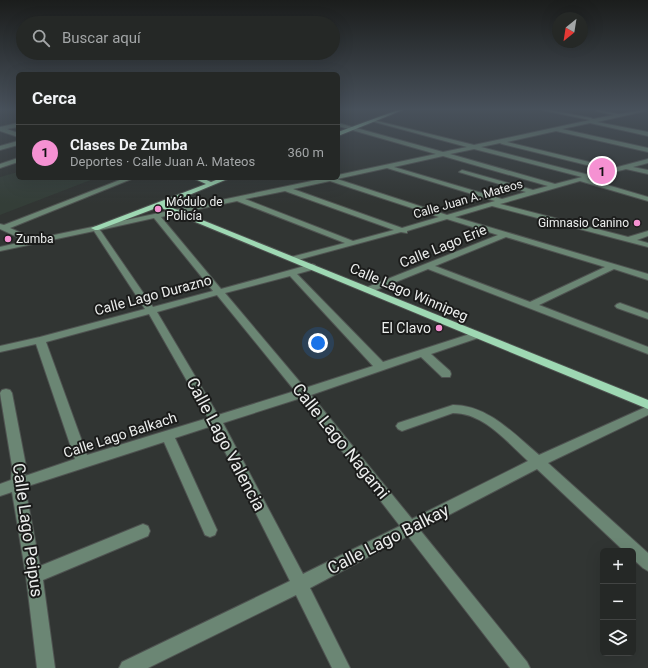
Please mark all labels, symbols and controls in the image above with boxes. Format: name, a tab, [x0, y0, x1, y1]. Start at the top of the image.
north arrow	[552, 12, 588, 48]
search box	[16, 16, 340, 60]
icon: search	[30, 27, 52, 49]
text: Buscar aquí	[62, 29, 141, 47]
text: Cerca	[32, 88, 76, 108]
text: Clases De Zumba	[70, 136, 187, 154]
text: 1	[41, 145, 49, 160]
text: 360 m	[287, 145, 324, 160]
text: Deportes · Calle Juan A. Mateos	[70, 154, 255, 169]
pin: 1	[589, 156, 615, 186]
street label: Calle Juan A. Mateos	[412, 177, 524, 221]
place label: Módulo de Policía	[166, 195, 223, 223]
marker: Módulo de Policía	[153, 204, 163, 214]
place label: Gimnasio Canino	[538, 216, 629, 230]
marker: Gimnasio Canino	[632, 218, 642, 228]
street label: Calle Lago Erie	[397, 221, 489, 271]
place label: Zumba	[16, 232, 53, 246]
marker: Zumba	[3, 234, 13, 244]
street label: Calle Lago Winnipeg	[348, 260, 470, 324]
street label: Calle Lago Durazno	[93, 272, 213, 318]
place label: El Clavo	[381, 320, 431, 336]
marker: El Clavo	[434, 323, 444, 333]
your location	[308, 333, 328, 353]
street label: Calle Lago Valencia	[182, 374, 270, 514]
street label: Calle Lago Nagami	[288, 379, 394, 503]
street label: Calle Lago Balkach	[61, 409, 179, 461]
street label: Calle Lago Peipus	[9, 462, 47, 598]
street label: Calle Lago Balkay	[324, 500, 452, 578]
map controls	[600, 548, 636, 656]
button: +	[600, 548, 636, 584]
button: −	[600, 584, 636, 620]
button: layers	[600, 620, 636, 656]

